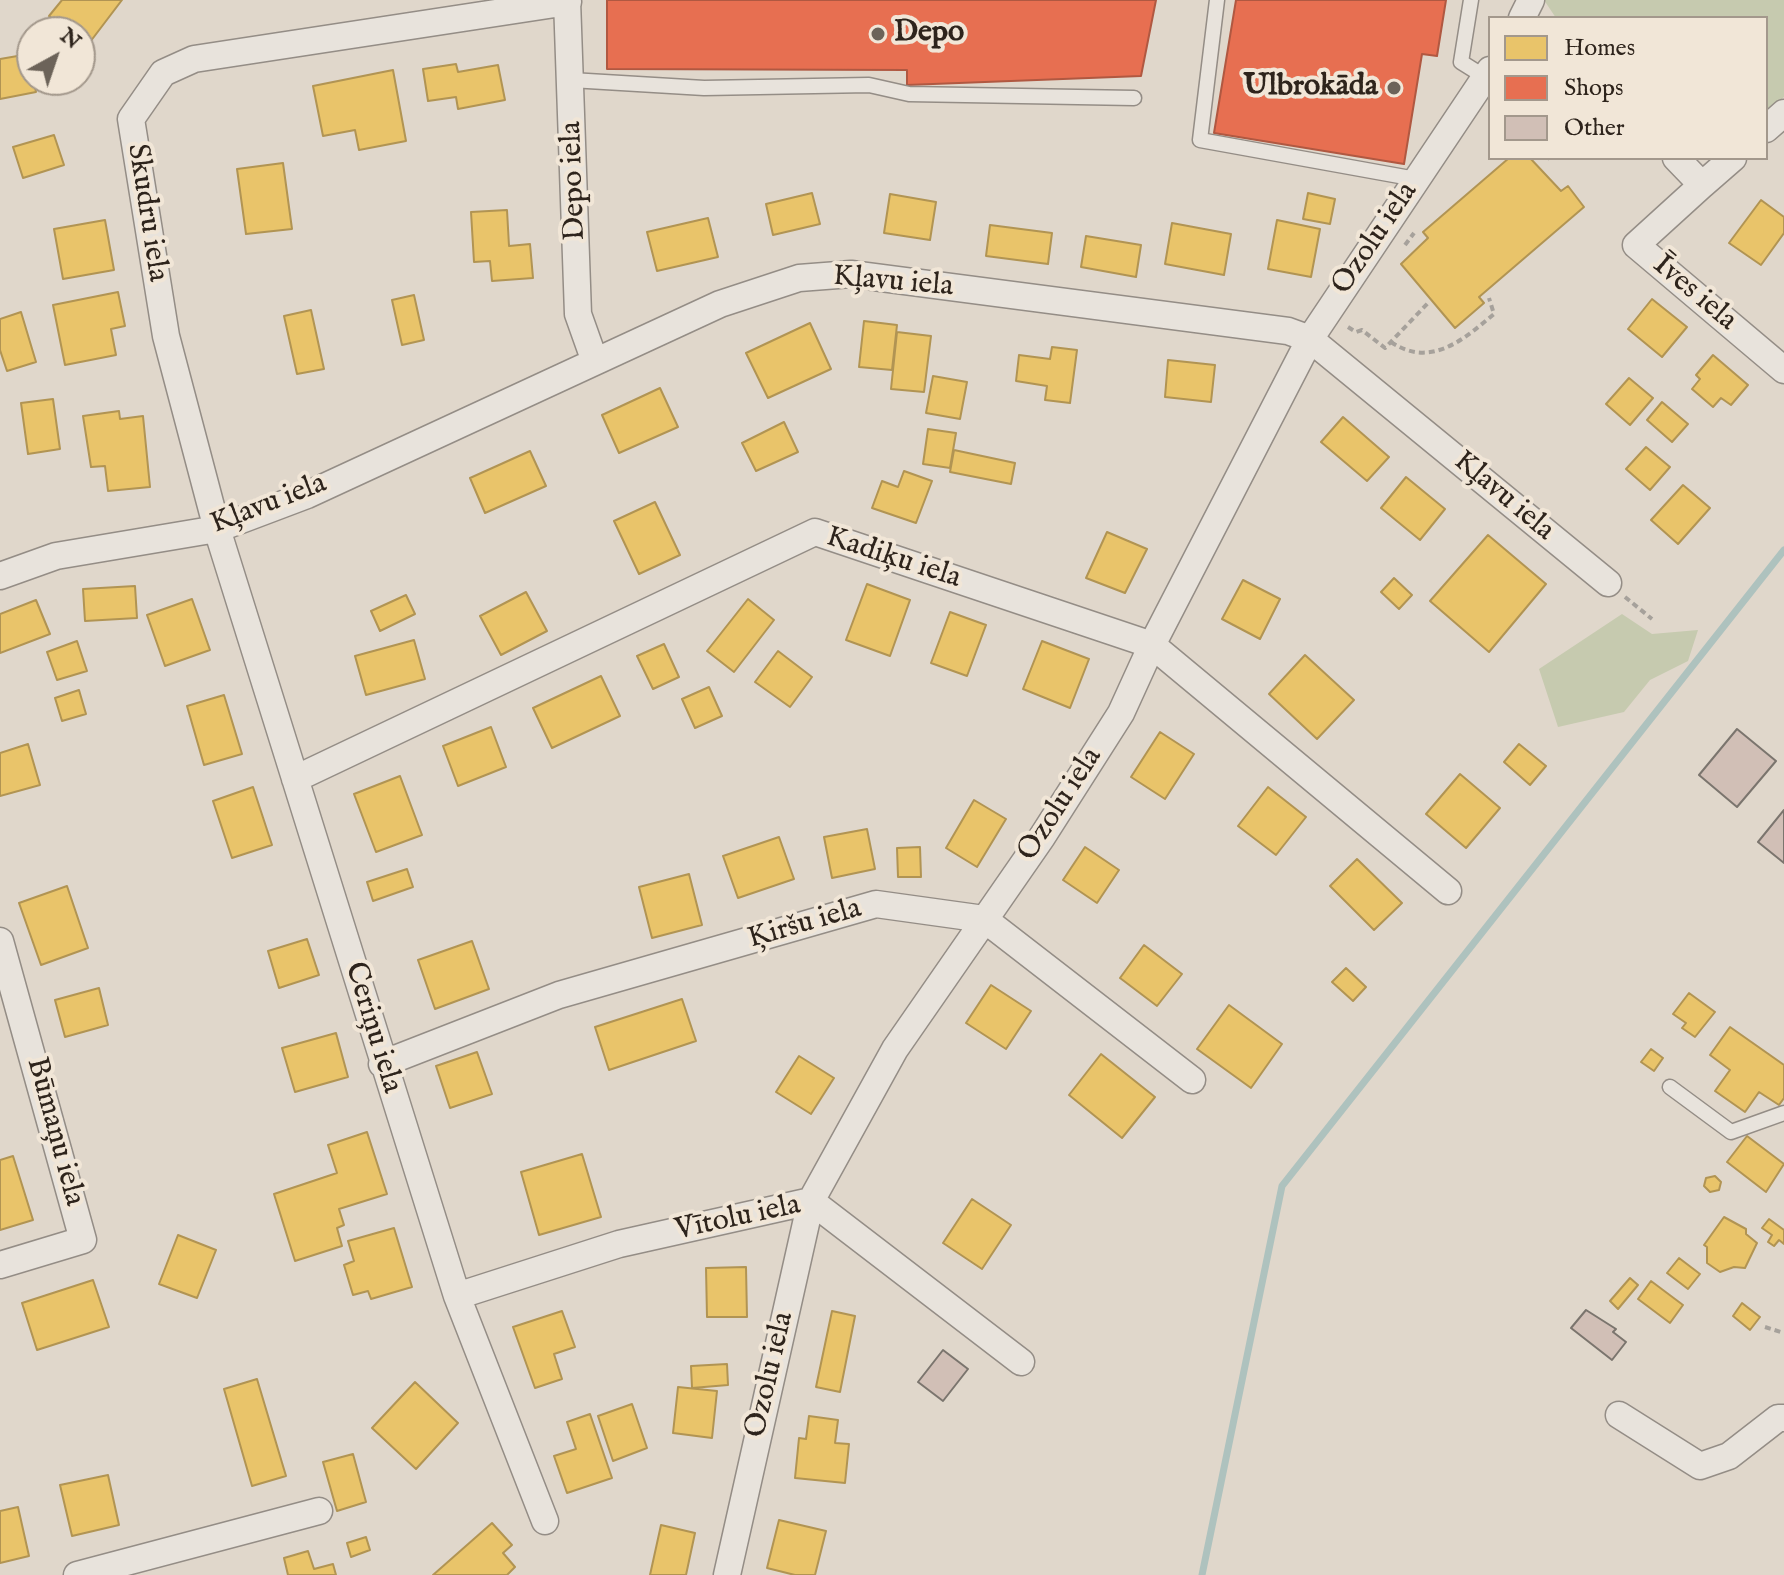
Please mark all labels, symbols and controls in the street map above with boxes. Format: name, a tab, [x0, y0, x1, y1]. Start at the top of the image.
north arrow	[16, 16, 96, 96]
place label: Depo	[894, 16, 964, 52]
legend	[1488, 16, 1768, 160]
text: N	[54, 22, 86, 56]
marker: Depo	[869, 25, 887, 43]
text: Homes	[1564, 33, 1635, 64]
place label: Ulbrokāda	[1243, 70, 1378, 106]
text: Shops	[1564, 73, 1623, 104]
marker: Ulbrokāda	[1385, 79, 1403, 97]
text: Other	[1564, 113, 1625, 144]
street label: Depo iela	[555, 121, 595, 241]
street label: Skudru iela	[117, 142, 175, 284]
street label: Ozolu iela	[1325, 176, 1427, 302]
street label: Īves iela	[1644, 248, 1744, 340]
street label: Kļavu iela	[831, 260, 955, 306]
street label: Kļavu iela	[1445, 444, 1561, 550]
street label: Kļavu iela	[206, 467, 332, 543]
street label: Kadiķu iela	[821, 520, 965, 598]
street label: Ozolu iela	[1011, 742, 1111, 868]
street label: Ķiršu iela	[744, 892, 866, 958]
street label: Ceriņu iela	[335, 958, 409, 1098]
street label: Būmaņu iela	[17, 1054, 91, 1210]
street label: Vītolu iela	[672, 1188, 804, 1250]
street label: Ozolu iela	[739, 1309, 803, 1441]

